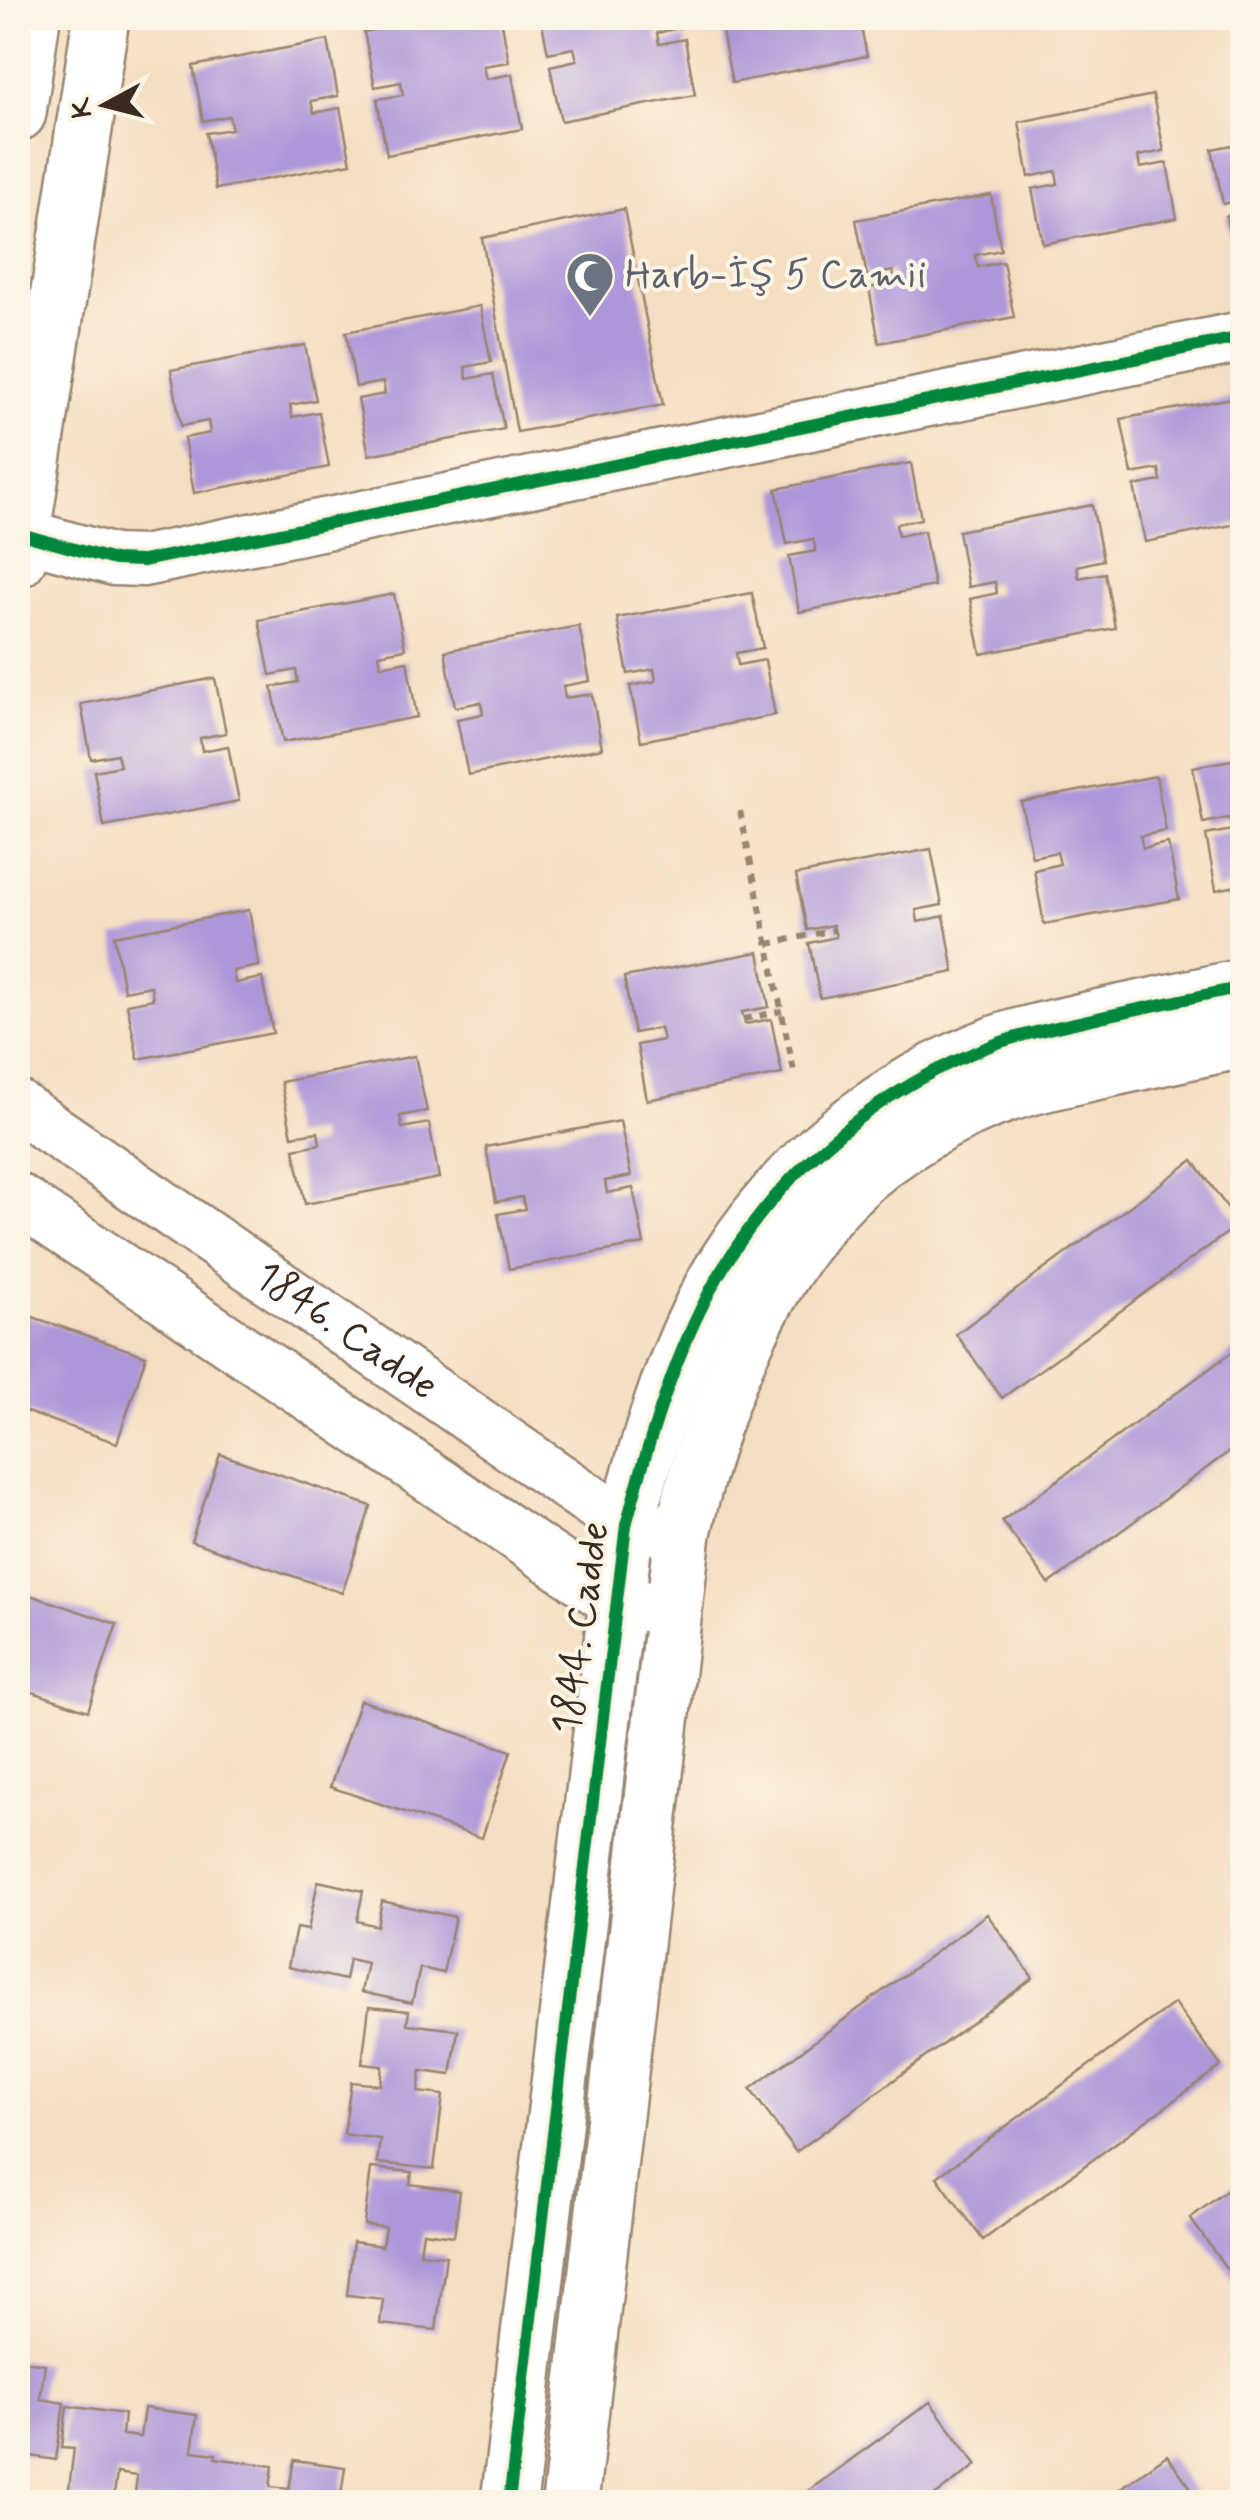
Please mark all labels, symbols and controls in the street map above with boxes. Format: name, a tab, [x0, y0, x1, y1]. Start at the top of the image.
north arrow	[55, 55, 155, 155]
text: K	[63, 95, 102, 120]
mosque icon: Harb-İş 5 Camii	[564, 250, 616, 318]
place label: Harb-İş 5 Camii	[625, 250, 926, 302]
street label: 1846. Cadde	[244, 1251, 447, 1413]
street label: 1844. Cadde	[541, 1519, 623, 1737]

